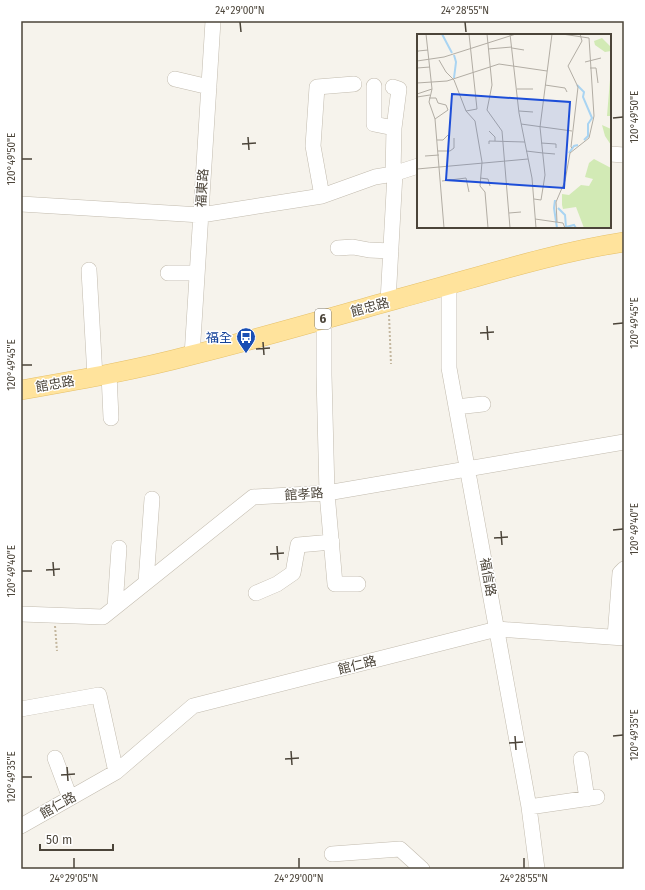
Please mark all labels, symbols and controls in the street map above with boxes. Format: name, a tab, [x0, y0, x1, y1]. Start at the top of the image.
text: 24°29'00"N	[215, 5, 265, 17]
text: 24°28'55"N	[441, 5, 489, 17]
inset map	[417, 34, 611, 228]
text: 120°49'50"E	[629, 91, 641, 143]
text: 120°49'50"E	[6, 133, 18, 185]
street label: 福東路	[193, 168, 211, 208]
street label: 館忠路	[349, 295, 391, 319]
text: 120°49'45"E	[629, 297, 641, 349]
road number: 6	[315, 309, 331, 329]
bus stop icon: 福全	[235, 326, 257, 354]
place label: 福全	[206, 330, 232, 345]
text: 120°49'45"E	[6, 339, 18, 391]
street label: 館忠路	[34, 373, 76, 395]
street label: 館孝路	[284, 485, 324, 503]
text: 120°49'40"E	[629, 503, 641, 555]
text: 120°49'40"E	[6, 545, 18, 597]
street label: 福信路	[477, 556, 499, 598]
street label: 館仁路	[336, 653, 378, 677]
text: 120°49'35"E	[629, 709, 641, 761]
text: 120°49'35"E	[6, 751, 18, 803]
street label: 館仁路	[37, 789, 79, 821]
scale bar	[40, 826, 113, 852]
text: 50 m	[46, 833, 72, 847]
text: 24°29'05"N	[50, 873, 98, 885]
text: 24°29'00"N	[274, 873, 324, 885]
text: 24°28'55"N	[500, 873, 548, 885]

